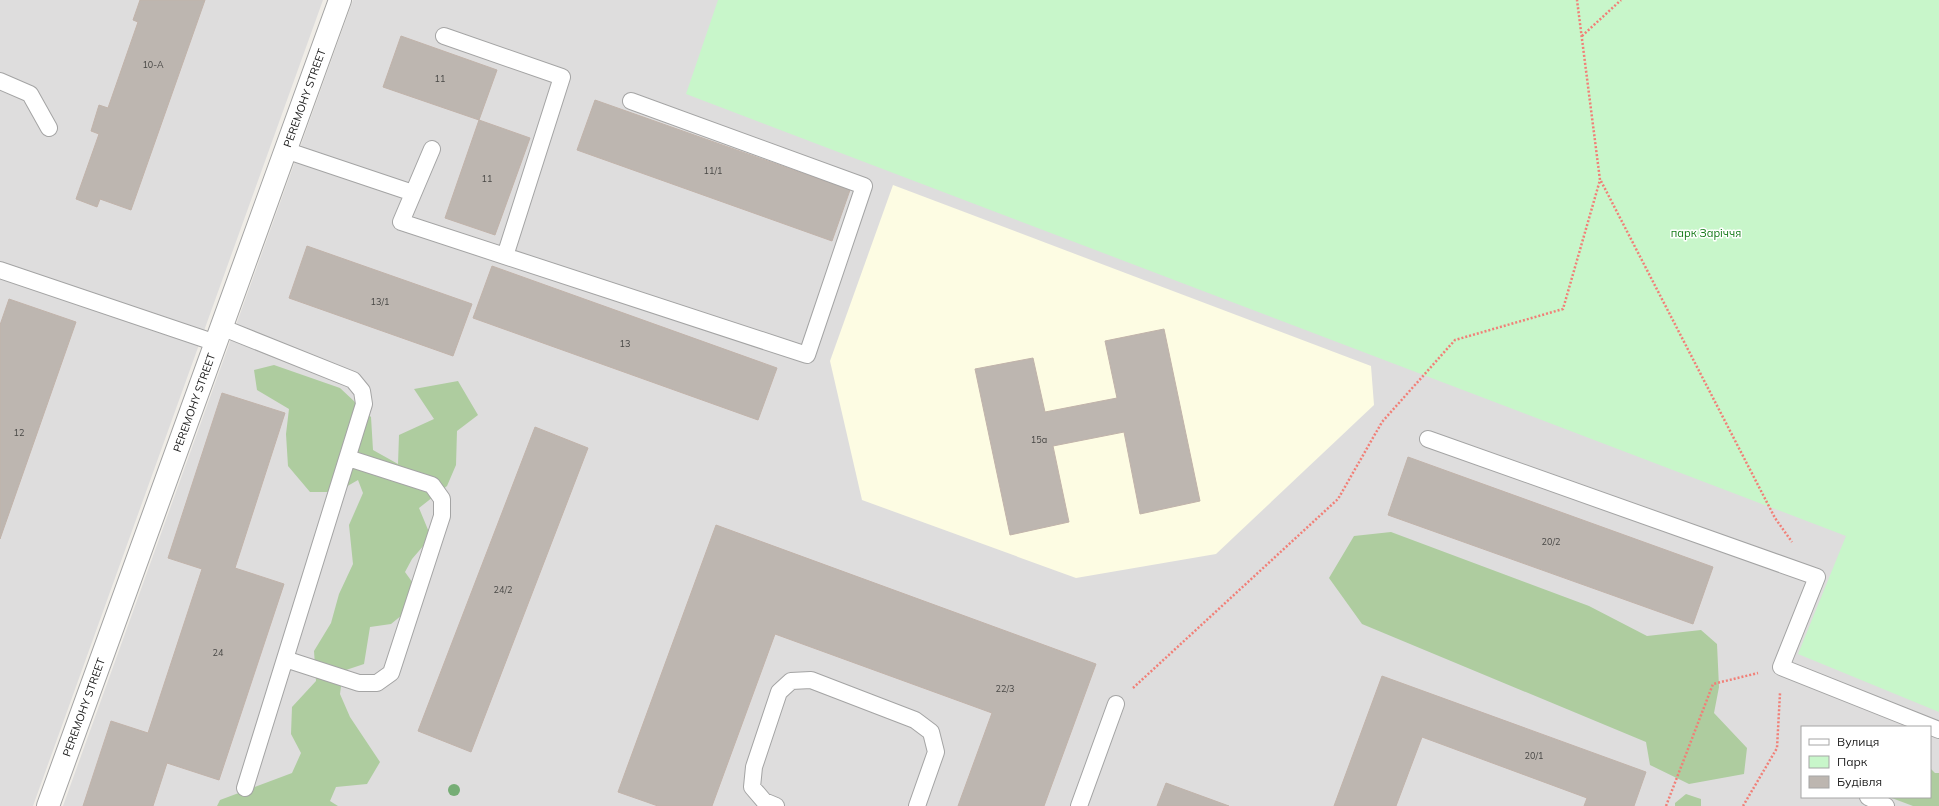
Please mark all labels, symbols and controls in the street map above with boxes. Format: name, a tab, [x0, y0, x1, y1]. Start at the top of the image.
street label: PEREMOHY STREET	[280, 46, 329, 149]
house number: 10-А	[142, 59, 164, 70]
house number: 11	[435, 73, 445, 84]
house number: 11/1	[704, 165, 722, 176]
house number: 11	[482, 173, 492, 184]
park label: парк Заріччя	[1671, 226, 1741, 240]
house number: 13/1	[371, 296, 389, 307]
house number: 13	[620, 338, 630, 349]
street label: PEREMOHY STREET	[170, 351, 219, 454]
house number: 12	[14, 427, 24, 438]
house number: 15а	[1031, 434, 1047, 445]
house number: 20/2	[1542, 536, 1560, 547]
house number: 24/2	[494, 584, 512, 595]
house number: 24	[213, 647, 224, 658]
street label: PEREMOHY STREET	[59, 656, 108, 759]
house number: 22/3	[996, 683, 1014, 694]
legend	[1801, 726, 1931, 798]
text: Вулиця	[1837, 734, 1879, 749]
house number: 20/1	[1525, 750, 1543, 761]
text: Парк	[1837, 754, 1868, 769]
text: Будівля	[1837, 774, 1882, 789]

